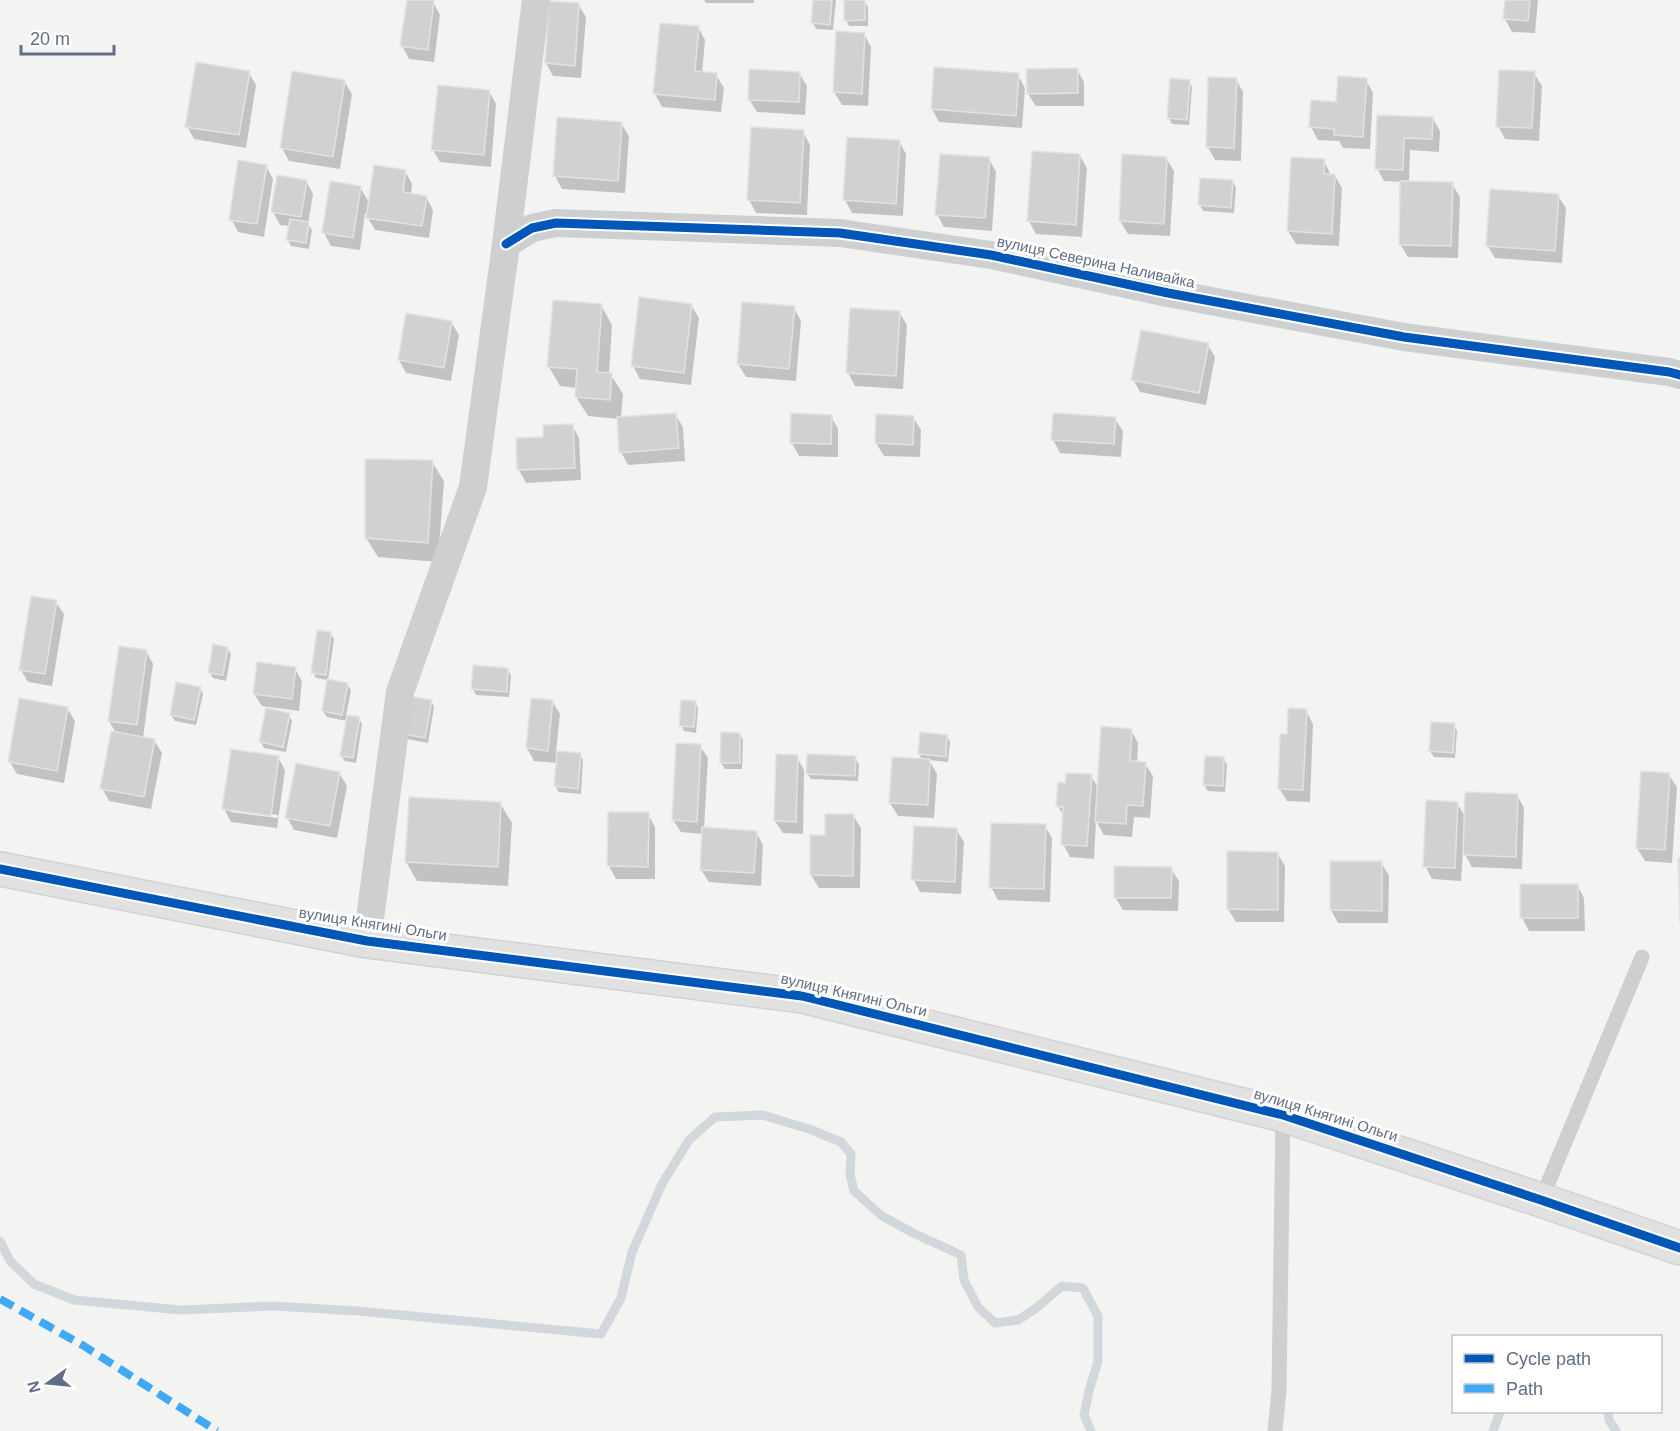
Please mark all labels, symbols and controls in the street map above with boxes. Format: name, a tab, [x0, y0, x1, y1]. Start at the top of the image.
scale bar	[21, 18, 114, 56]
text: 20 m	[30, 29, 70, 49]
street label: вулиця Северина Наливайка	[996, 232, 1197, 291]
street label: вулиця Княгині Ольги	[298, 903, 448, 944]
street label: вулиця Княгині Ольги	[779, 969, 929, 1020]
street label: вулиця Княгині Ольги	[1252, 1085, 1400, 1145]
legend	[1452, 1335, 1662, 1413]
text: Cycle path	[1506, 1349, 1591, 1369]
north arrow	[18, 1353, 78, 1413]
text: N	[24, 1379, 44, 1395]
text: Path	[1506, 1379, 1543, 1399]

